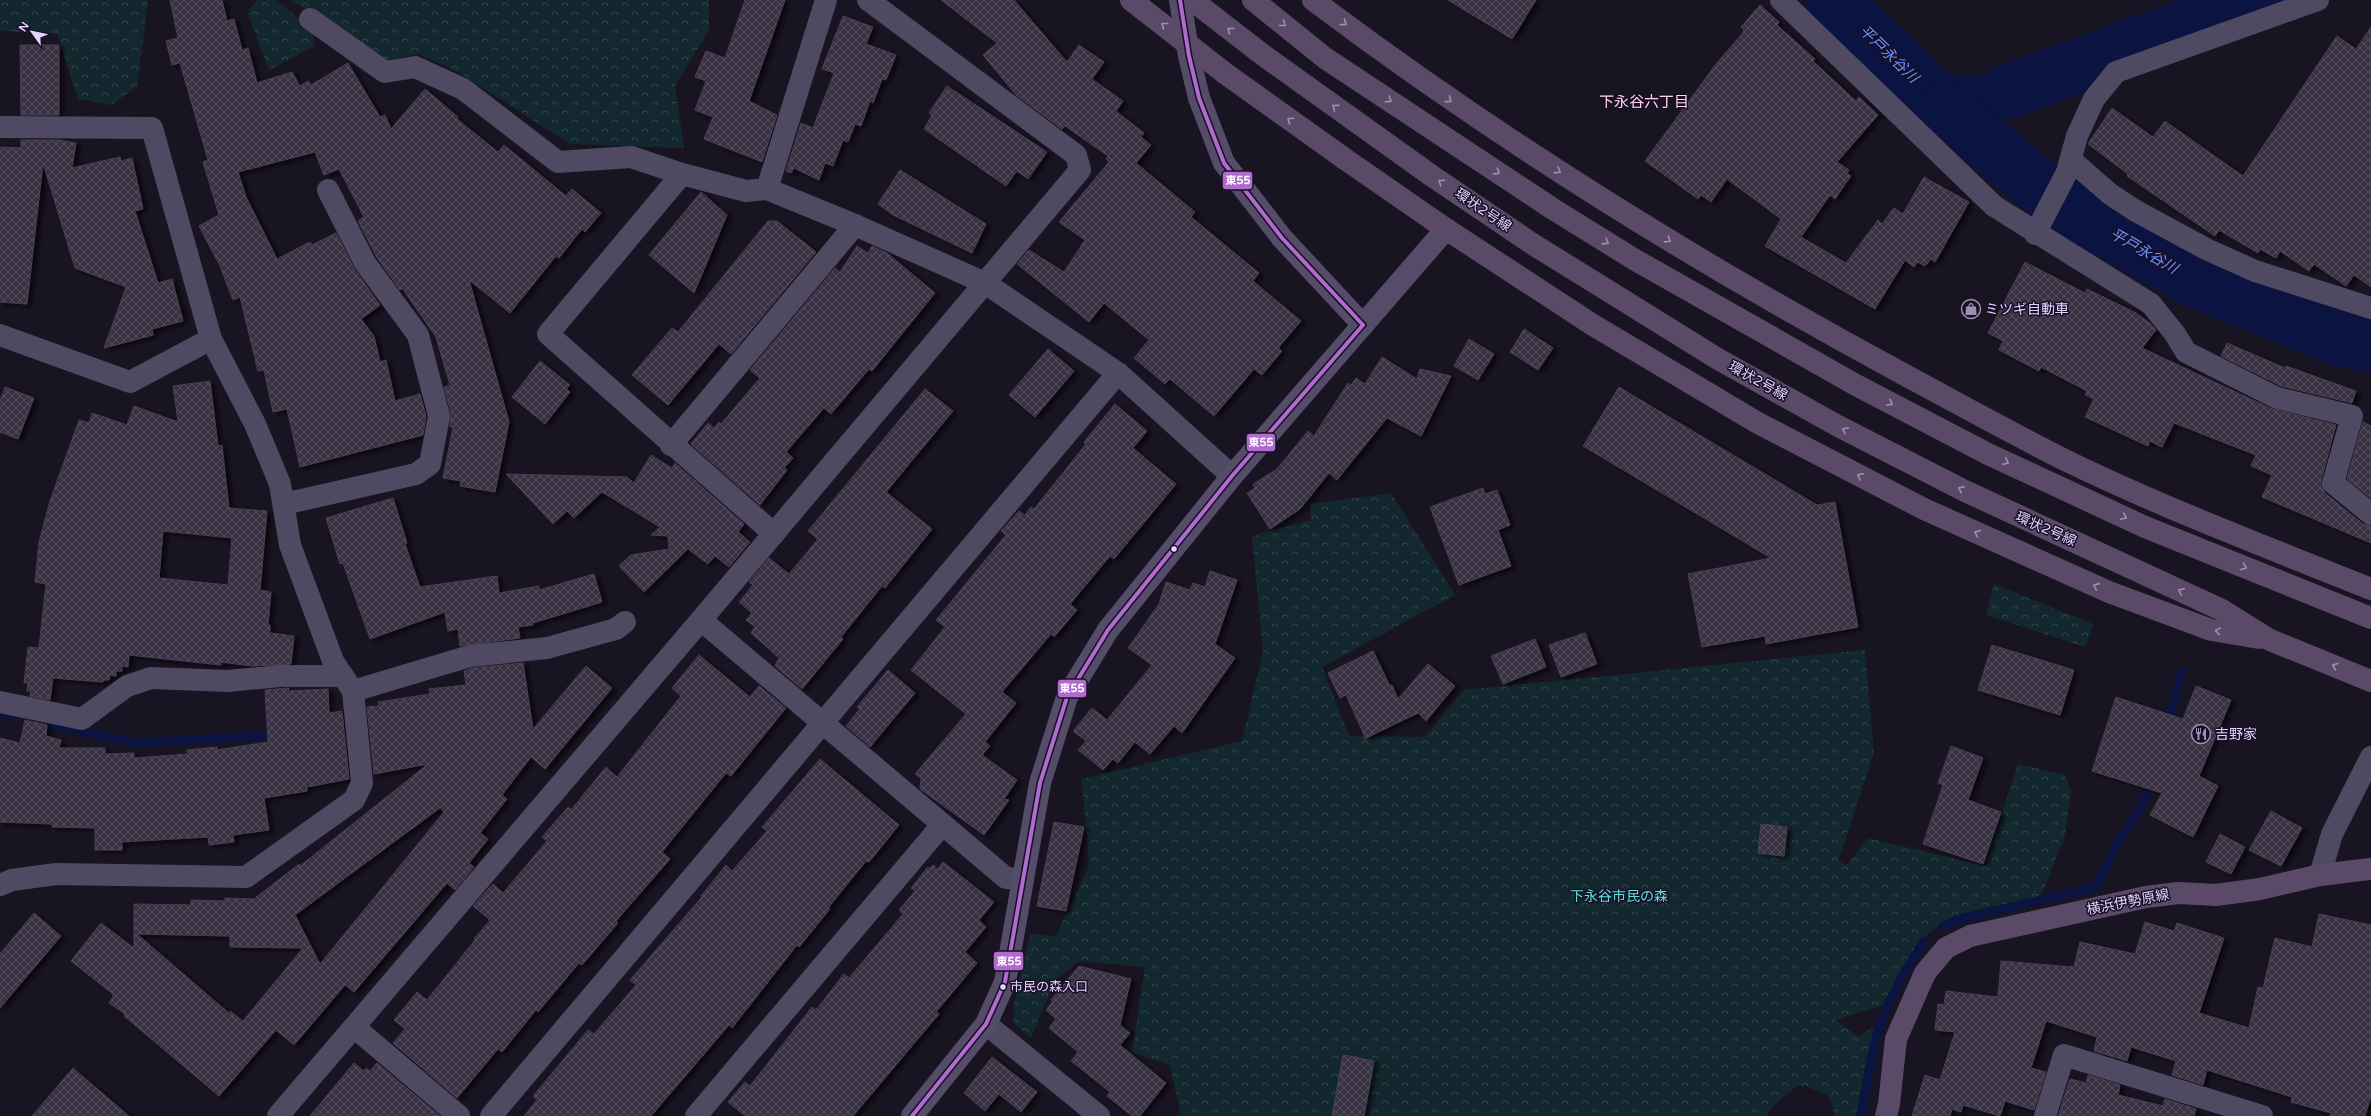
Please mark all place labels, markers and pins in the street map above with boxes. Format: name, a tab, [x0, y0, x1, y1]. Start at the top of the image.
shop icon: ミツギ自動車	[1960, 298, 1982, 320]
place label: ミツギ自動車	[1985, 301, 2069, 318]
unlabelled marker	[1169, 544, 1179, 554]
restaurant icon: 吉野家	[2190, 723, 2212, 745]
place label: 吉野家	[2215, 726, 2257, 743]
place label: 市民の森入口	[1010, 979, 1088, 995]
marker: 市民の森入口	[998, 982, 1008, 992]

